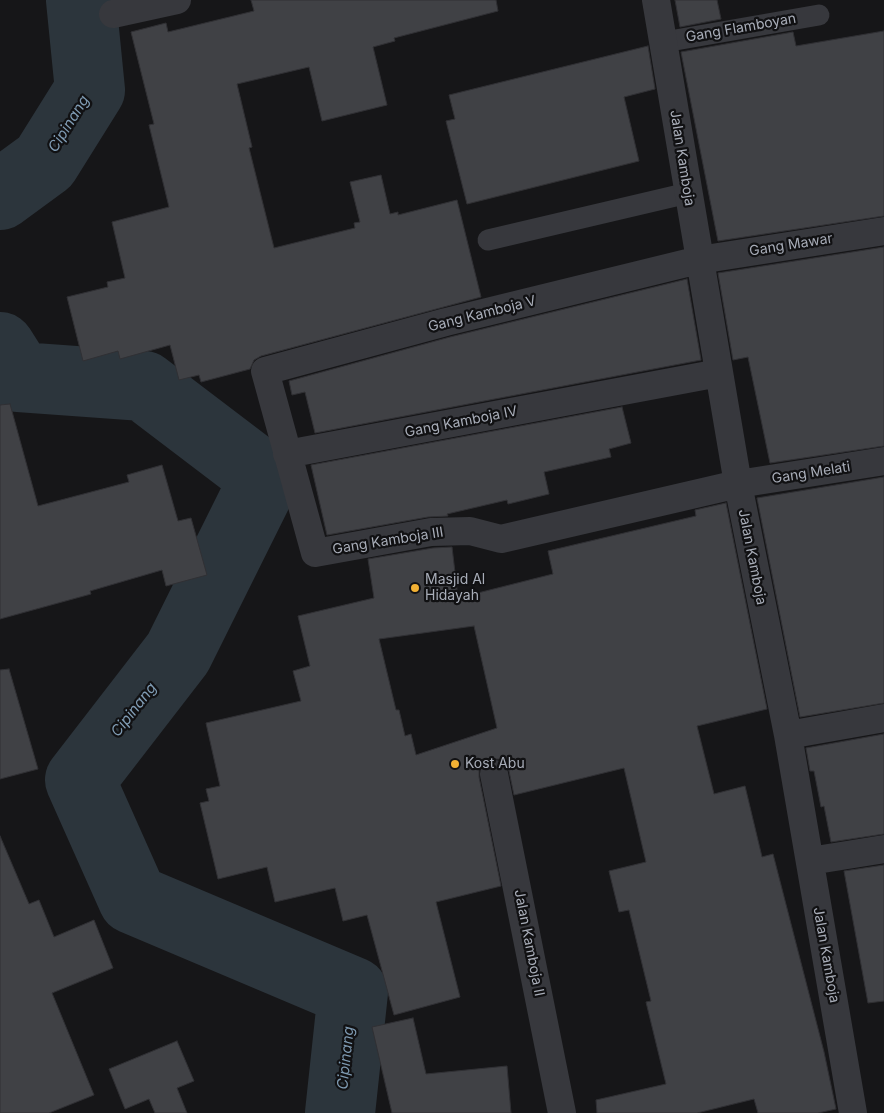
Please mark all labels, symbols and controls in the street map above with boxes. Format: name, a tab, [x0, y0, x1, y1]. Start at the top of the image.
street label: Gang Flamboyan	[685, 10, 797, 46]
water label: Cipinang	[45, 92, 93, 156]
street label: Jalan Kamboja	[666, 109, 698, 207]
street label: Gang Mawar	[748, 230, 834, 260]
street label: Gang Kamboja V	[426, 292, 538, 336]
street label: Gang Kamboja IV	[403, 403, 519, 441]
street label: Gang Melati	[771, 459, 851, 487]
street label: Jalan Kamboja	[734, 508, 770, 606]
street label: Gang Kamboja III	[331, 524, 445, 558]
place label: Masjid Al Hidayah	[425, 572, 485, 604]
marker: Masjid Al Hidayah	[409, 582, 421, 594]
water label: Cipinang	[107, 679, 161, 741]
place label: Kost Abu	[465, 756, 525, 772]
marker: Kost Abu	[449, 758, 461, 770]
street label: Jalan Kamboja II	[510, 888, 548, 998]
street label: Jalan Kamboja	[809, 906, 843, 1004]
water label: Cipinang	[334, 1025, 358, 1091]

